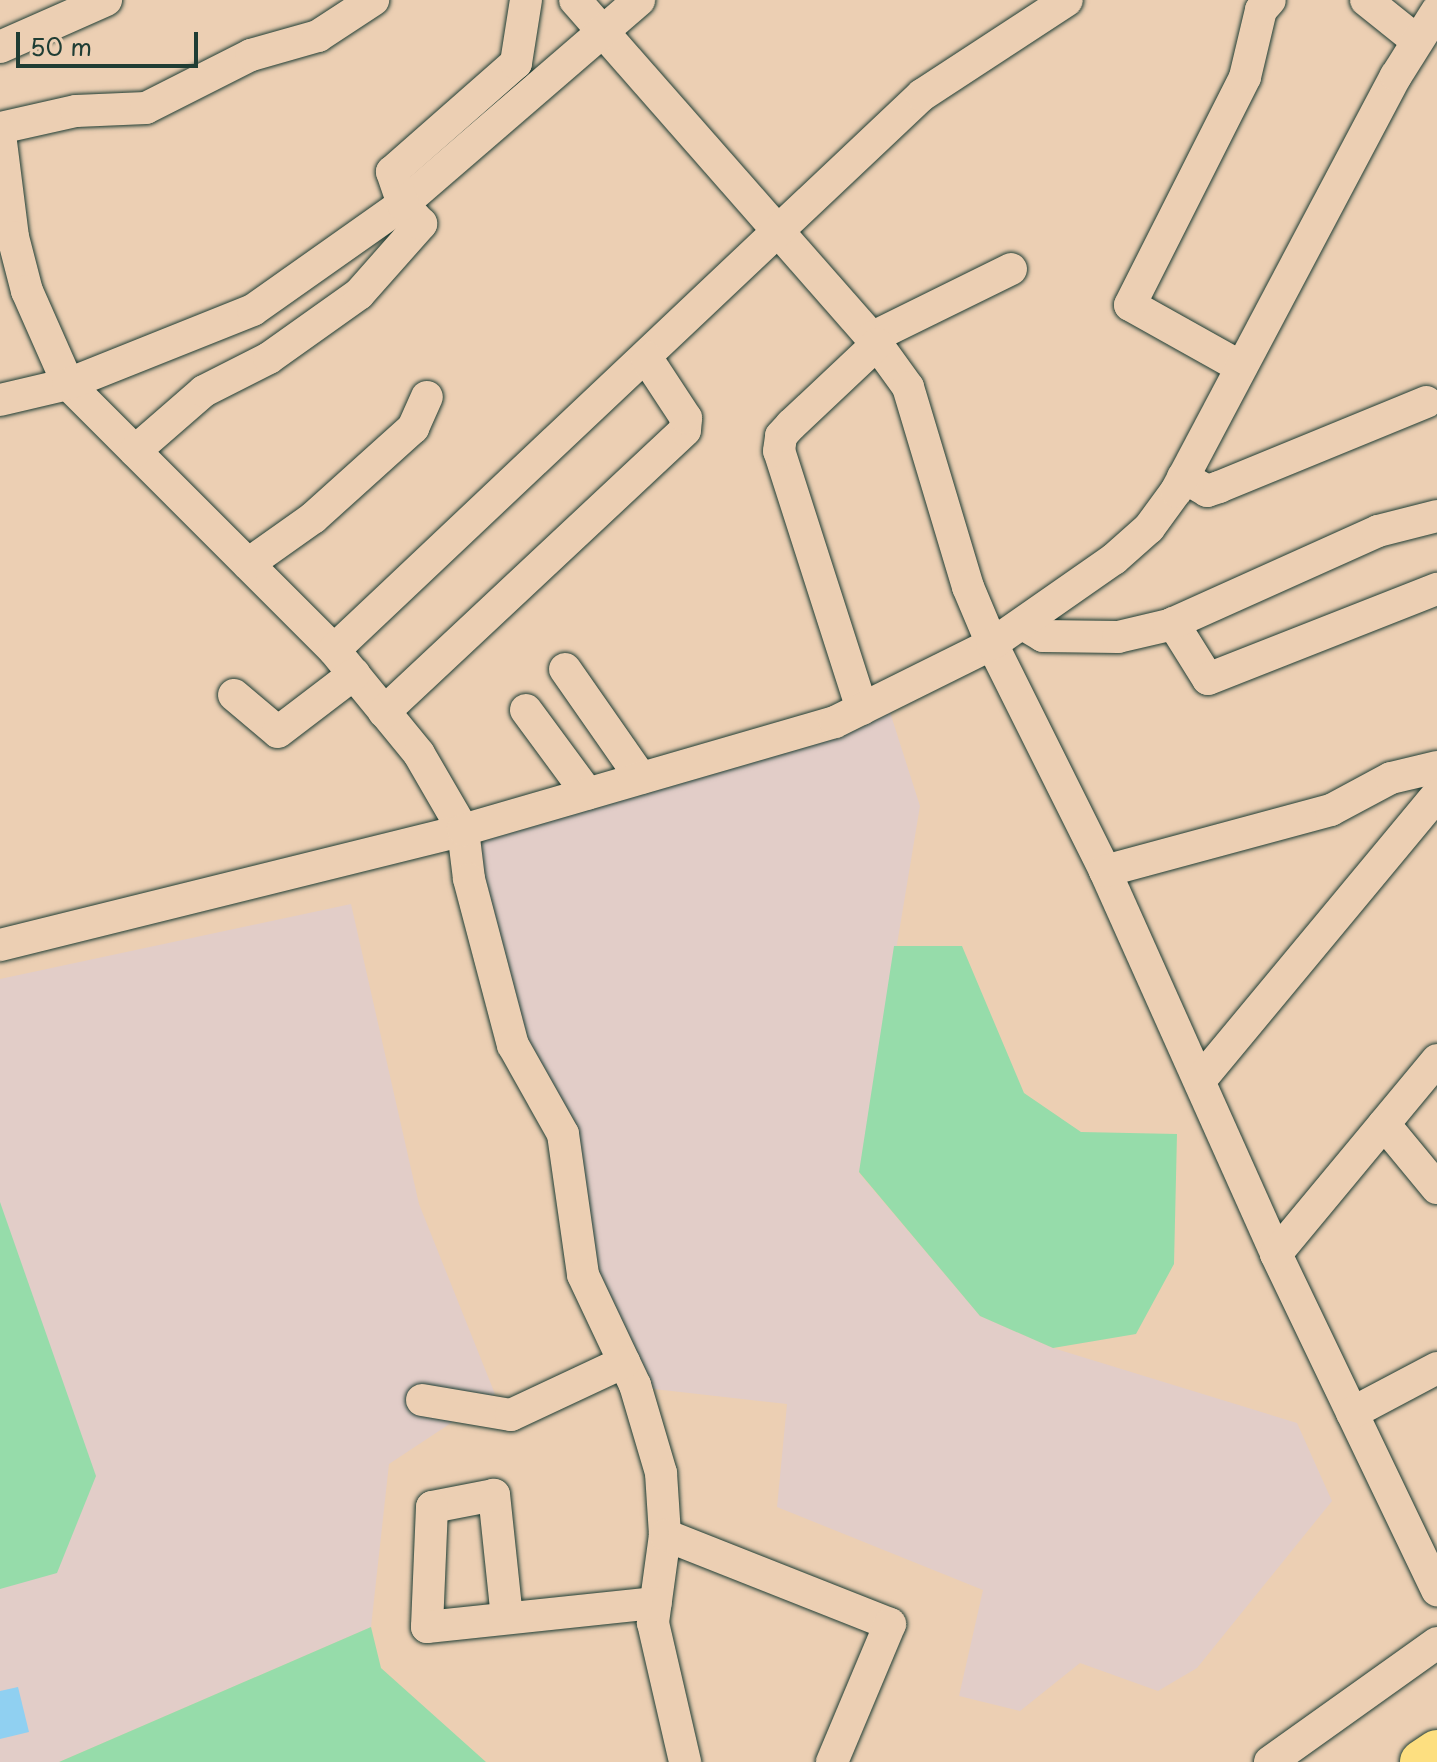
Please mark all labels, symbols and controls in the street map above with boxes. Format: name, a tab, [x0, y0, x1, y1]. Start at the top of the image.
scale bar	[20, 16, 202, 66]
text: 50 m	[30, 28, 92, 64]

